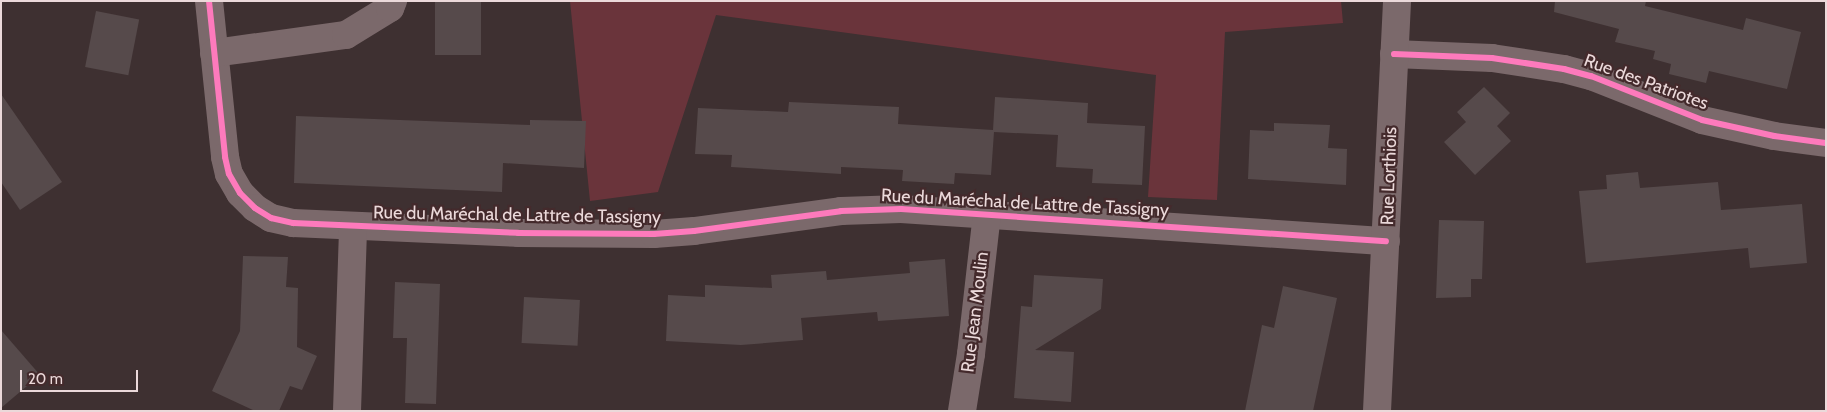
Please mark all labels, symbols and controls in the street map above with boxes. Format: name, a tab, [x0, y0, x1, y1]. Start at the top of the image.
street label: Rue des Patriotes	[1581, 50, 1711, 114]
street label: Rue Lorthiois	[1376, 126, 1402, 226]
street label: Rue du Maréchal de Lattre de Tassigny	[881, 185, 1169, 221]
street label: Rue du Maréchal de Lattre de Tassigny	[373, 202, 661, 228]
street label: Rue Jean Moulin	[957, 250, 993, 374]
scale bar	[22, 360, 140, 392]
text: 20 m	[28, 370, 63, 388]

